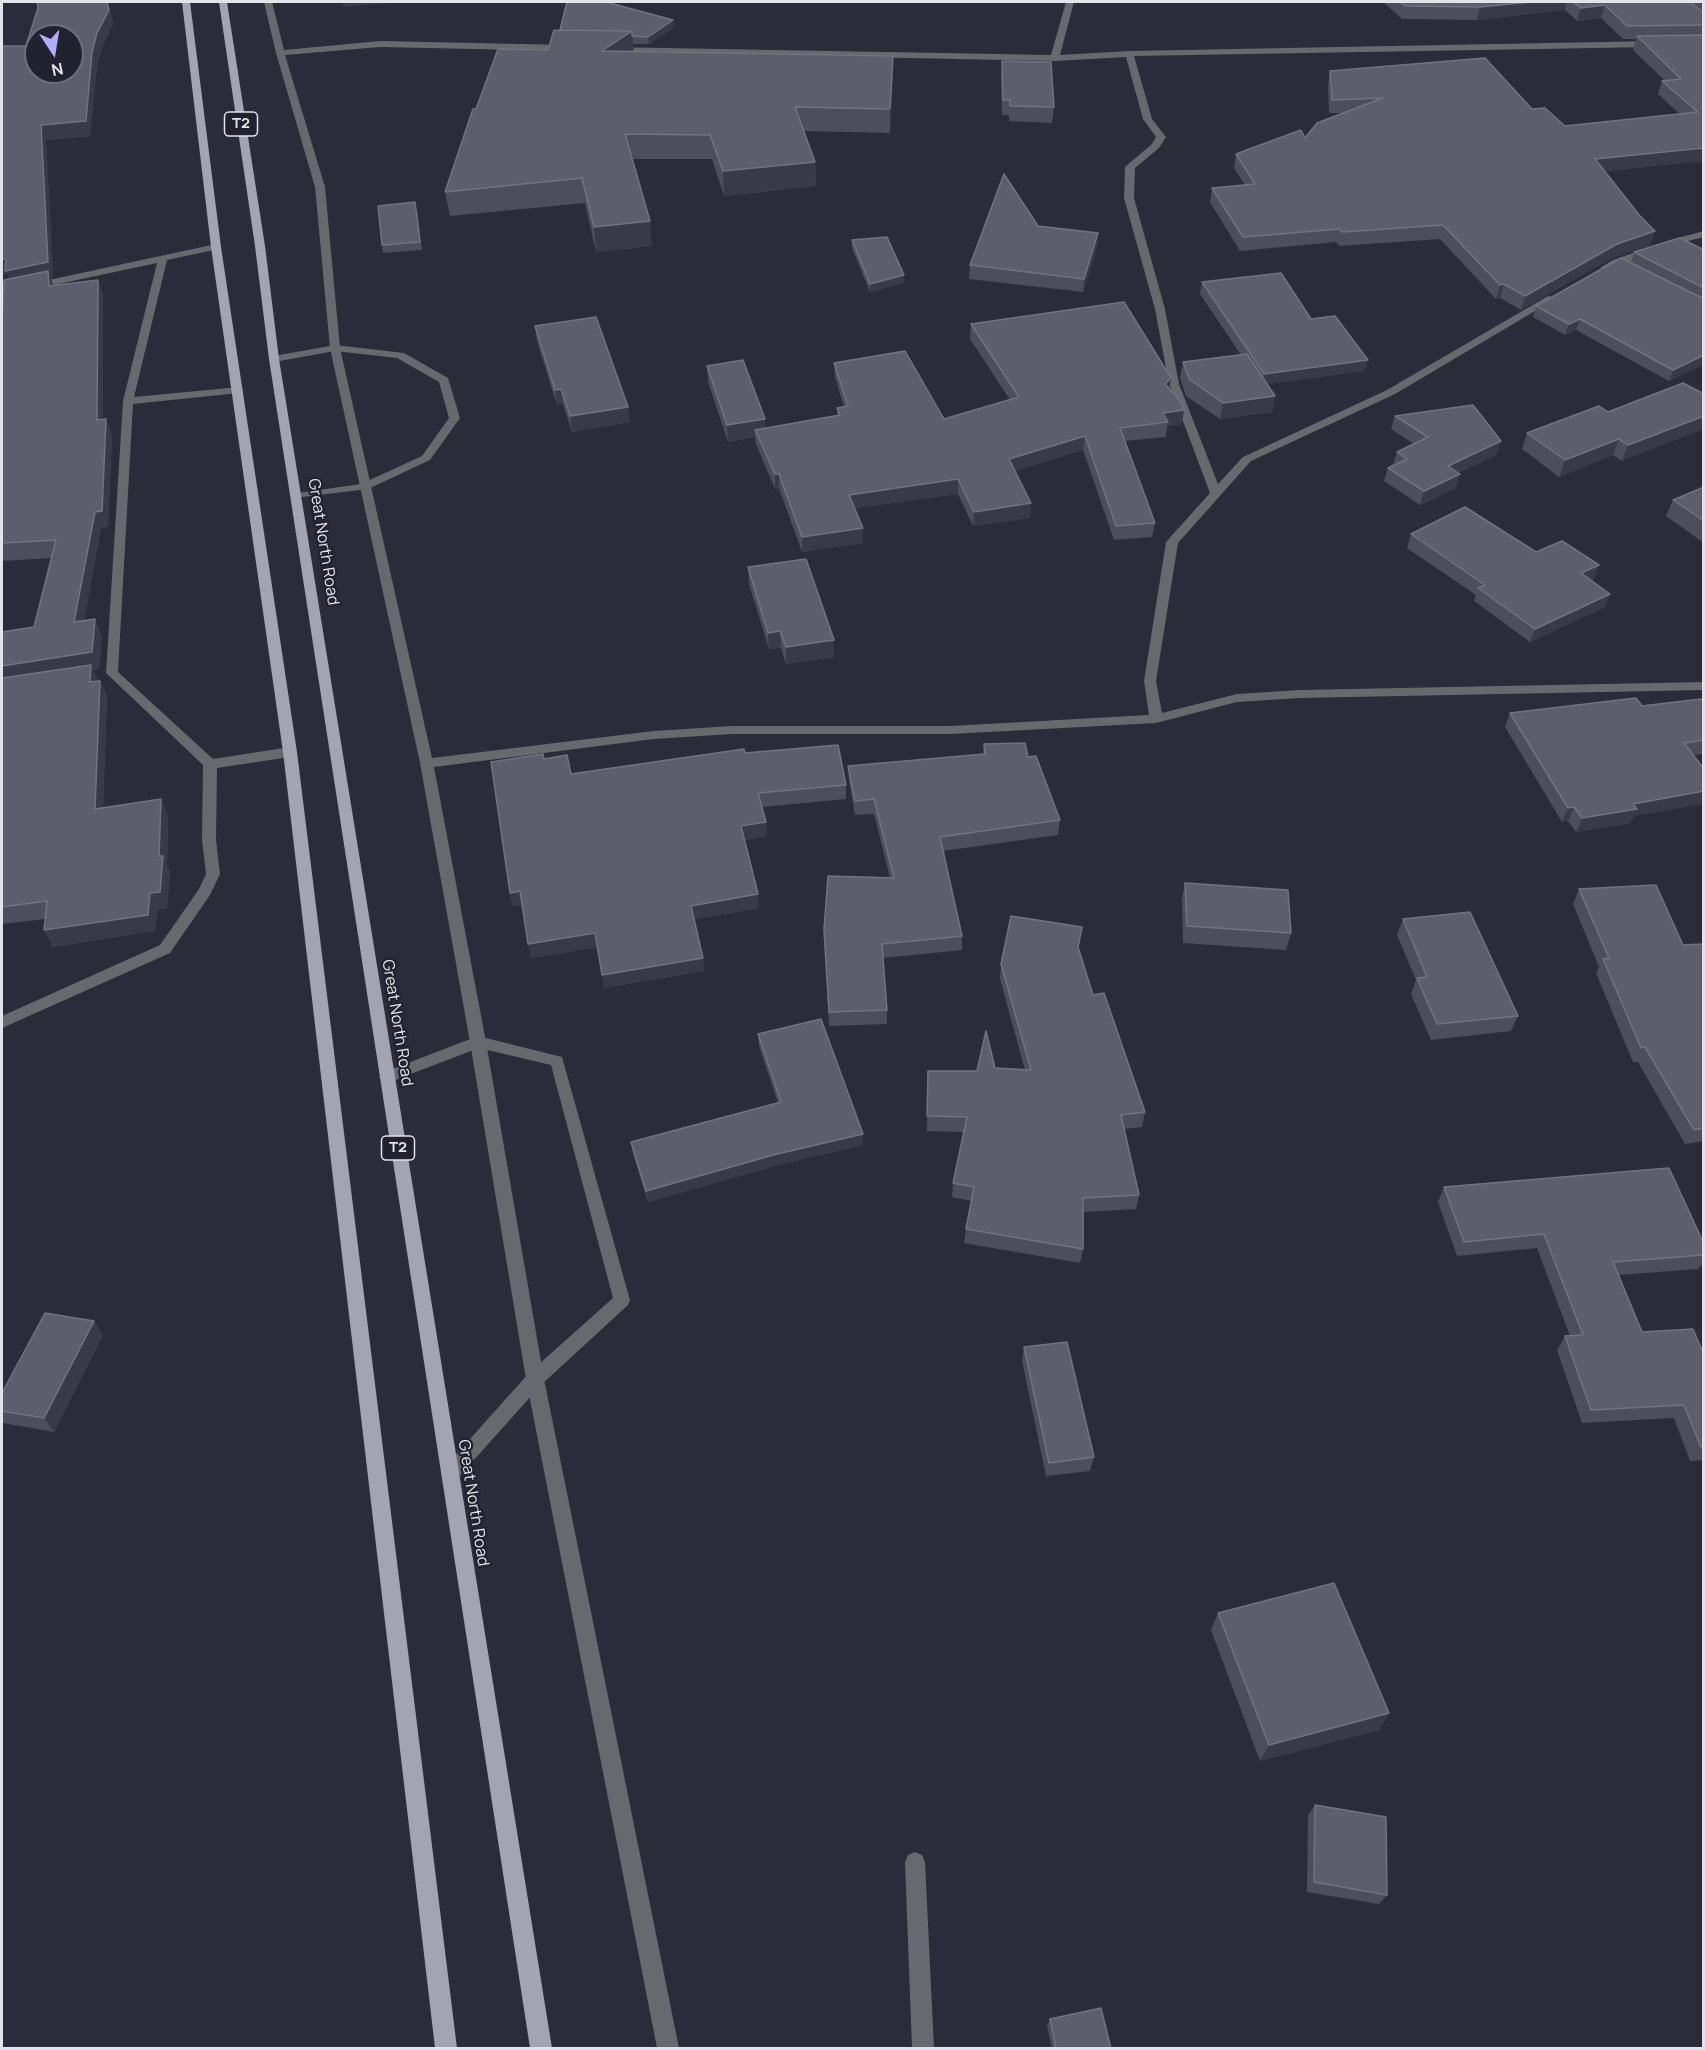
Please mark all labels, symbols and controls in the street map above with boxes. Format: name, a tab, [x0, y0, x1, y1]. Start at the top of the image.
north arrow	[24, 24, 84, 84]
text: N	[49, 58, 65, 82]
road number: T2	[224, 112, 258, 136]
street label: Great North Road	[304, 477, 342, 607]
street label: Great North Road	[378, 958, 416, 1088]
road number: T2	[382, 1136, 414, 1160]
street label: Great North Road	[454, 1438, 492, 1568]

